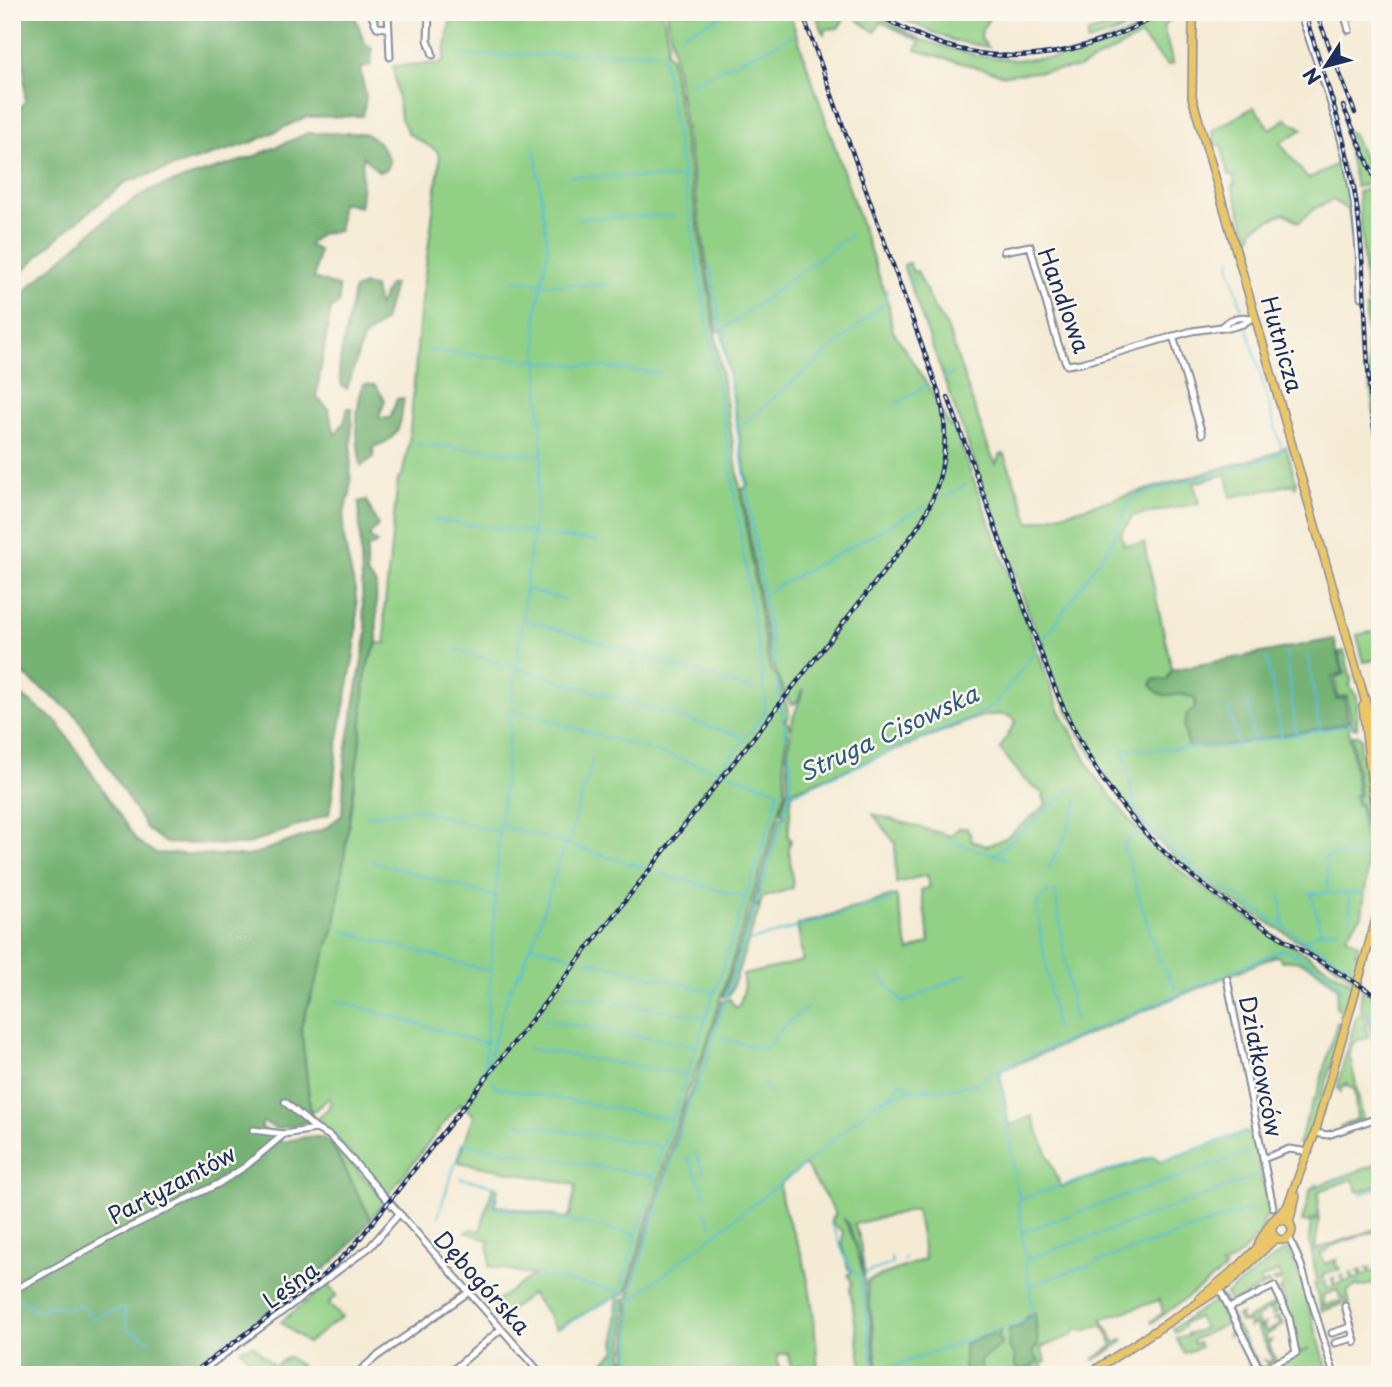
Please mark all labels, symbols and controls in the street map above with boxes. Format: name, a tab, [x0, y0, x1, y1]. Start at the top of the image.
north arrow	[1290, 32, 1360, 102]
text: N	[1296, 62, 1327, 91]
street label: Handlowa	[1030, 242, 1101, 358]
street label: Hutnicza	[1253, 292, 1314, 397]
water label: Struga Cisowska	[792, 674, 985, 789]
street label: Działkowców	[1231, 992, 1293, 1140]
street label: Partyzantów	[101, 1135, 241, 1232]
street label: Dębogórska	[426, 1222, 540, 1343]
street label: Leśna	[255, 1251, 326, 1316]

